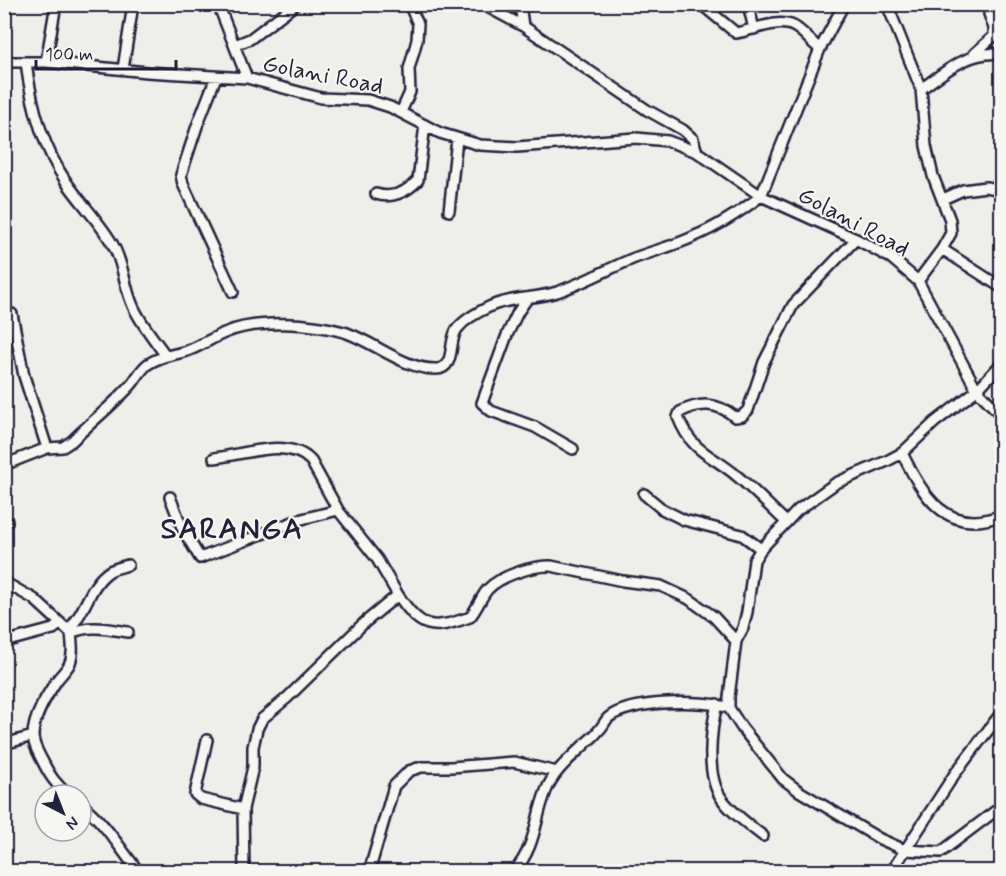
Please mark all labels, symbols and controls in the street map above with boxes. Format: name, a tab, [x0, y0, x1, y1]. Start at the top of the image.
scale bar	[36, 33, 176, 71]
text: 100 m	[45, 43, 93, 67]
street label: Golani Road	[260, 49, 386, 102]
street label: Golani Road	[792, 180, 915, 265]
district label: SARANGA	[160, 510, 304, 549]
north arrow	[33, 783, 93, 843]
text: N	[61, 812, 83, 834]

